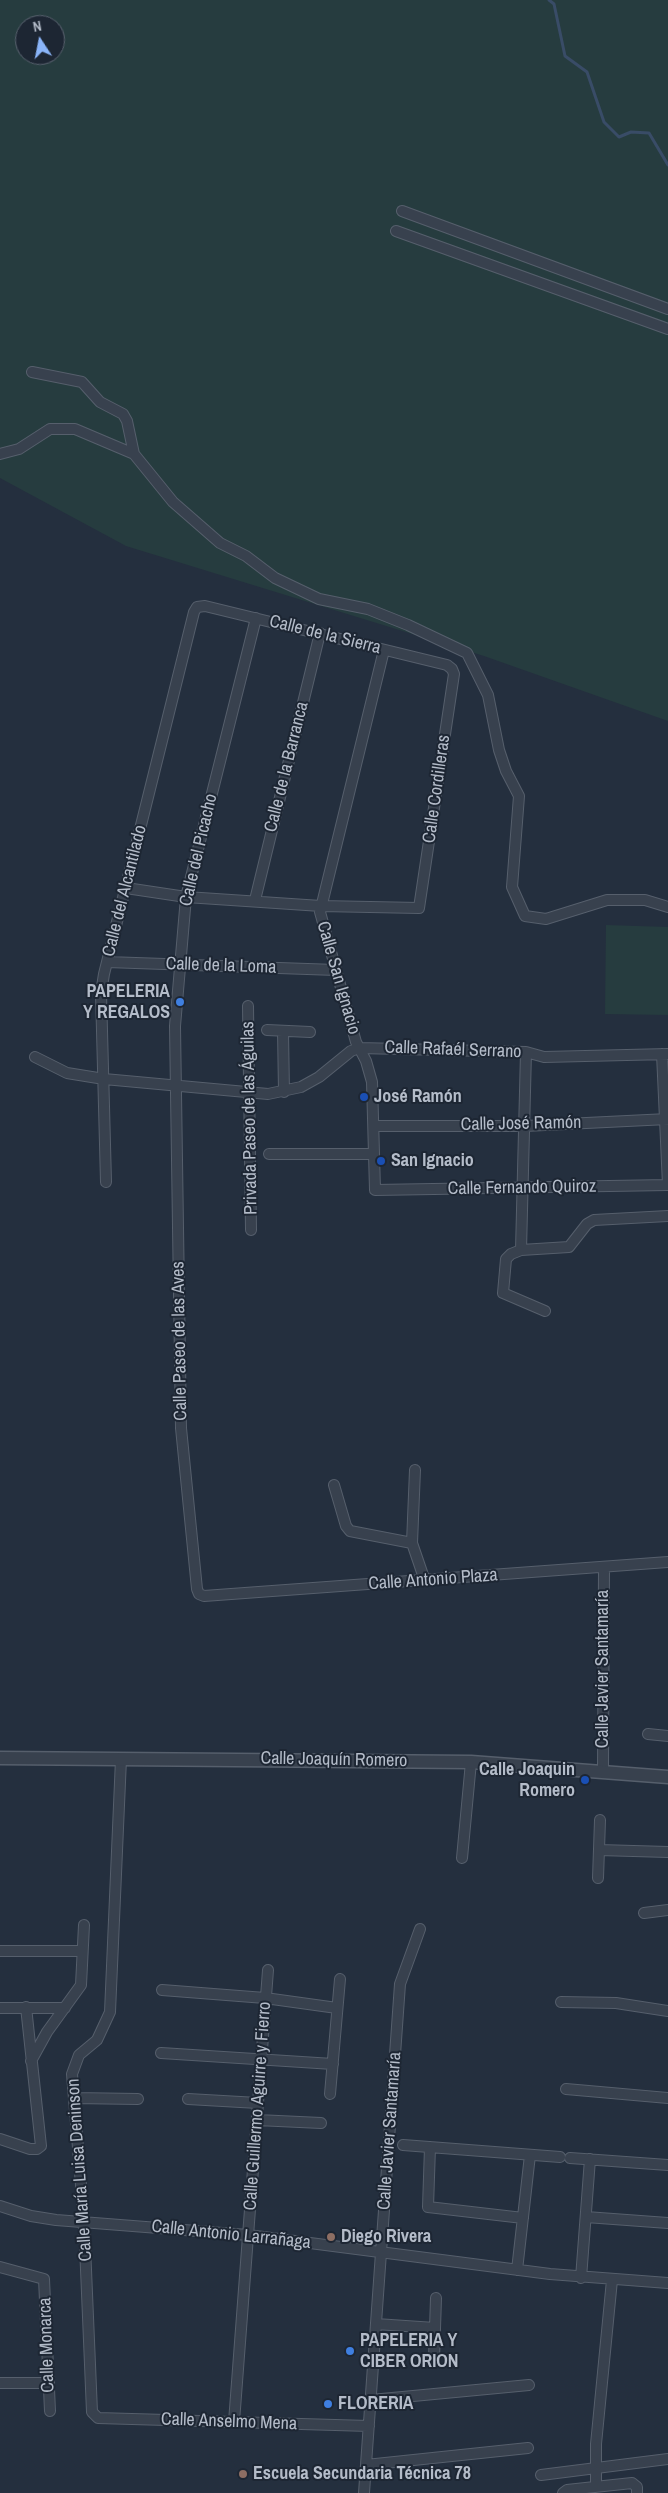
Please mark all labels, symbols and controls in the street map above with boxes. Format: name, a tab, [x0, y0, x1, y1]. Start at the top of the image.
north arrow	[15, 15, 65, 65]
text: N	[32, 17, 43, 36]
street label: Calle de la Sierra	[267, 611, 383, 659]
street label: Calle de la Barranca	[260, 700, 314, 834]
street label: Calle Cordilleras	[419, 733, 455, 845]
street label: Calle del Picacho	[176, 792, 222, 908]
street label: Calle del Alcantilado	[98, 823, 152, 959]
street label: Calle San Ignacio	[312, 919, 364, 1037]
street label: Calle de la Loma	[165, 953, 277, 979]
place label: PAPELERIA Y REGALOS	[83, 981, 170, 1024]
marker: PAPELERIA Y REGALOS	[174, 996, 186, 1008]
street label: Privada Paseo de las Águilas	[238, 1021, 262, 1215]
street label: Calle Rafaél Serrano	[384, 1037, 522, 1063]
place label: José Ramón	[374, 1086, 462, 1108]
marker: José Ramón	[358, 1091, 370, 1103]
street label: Calle José Ramón	[461, 1112, 581, 1136]
place label: San Ignacio	[391, 1150, 474, 1172]
marker: San Ignacio	[375, 1155, 387, 1167]
street label: Calle Fernando Quiroz	[448, 1176, 596, 1200]
street label: Calle Paseo de las Aves	[168, 1261, 192, 1421]
street label: Calle Antonio Plaza	[368, 1565, 498, 1595]
street label: Calle Javier Santamaría	[592, 1590, 614, 1748]
street label: Calle Joaquín Romero	[260, 1748, 408, 1772]
place label: Calle Joaquin Romero	[479, 1759, 575, 1802]
marker: Calle Joaquin Romero	[579, 1774, 591, 1786]
street label: Calle Guillermo Aguirre y Fierro	[240, 2001, 276, 2211]
street label: Calle Javier Santamaría	[374, 2051, 406, 2211]
street label: Calle María Luisa Deninson	[63, 2078, 97, 2262]
street label: Calle Antonio Larrañaga	[150, 2216, 312, 2254]
place label: Diego Rivera	[341, 2226, 431, 2248]
marker: Diego Rivera	[325, 2231, 337, 2243]
street label: Calle Monarca	[35, 2297, 59, 2393]
place label: PAPELERIA Y CIBER ORION	[360, 2330, 458, 2372]
marker: PAPELERIA Y CIBER ORION	[344, 2345, 356, 2357]
place label: FLORERIA	[338, 2393, 413, 2415]
marker: FLORERIA	[322, 2398, 334, 2410]
street label: Calle Anselmo Mena	[161, 2409, 297, 2435]
place label: Escuela Secundaria Técnica 78	[253, 2463, 471, 2485]
marker: Escuela Secundaria Técnica 78	[237, 2468, 249, 2480]

